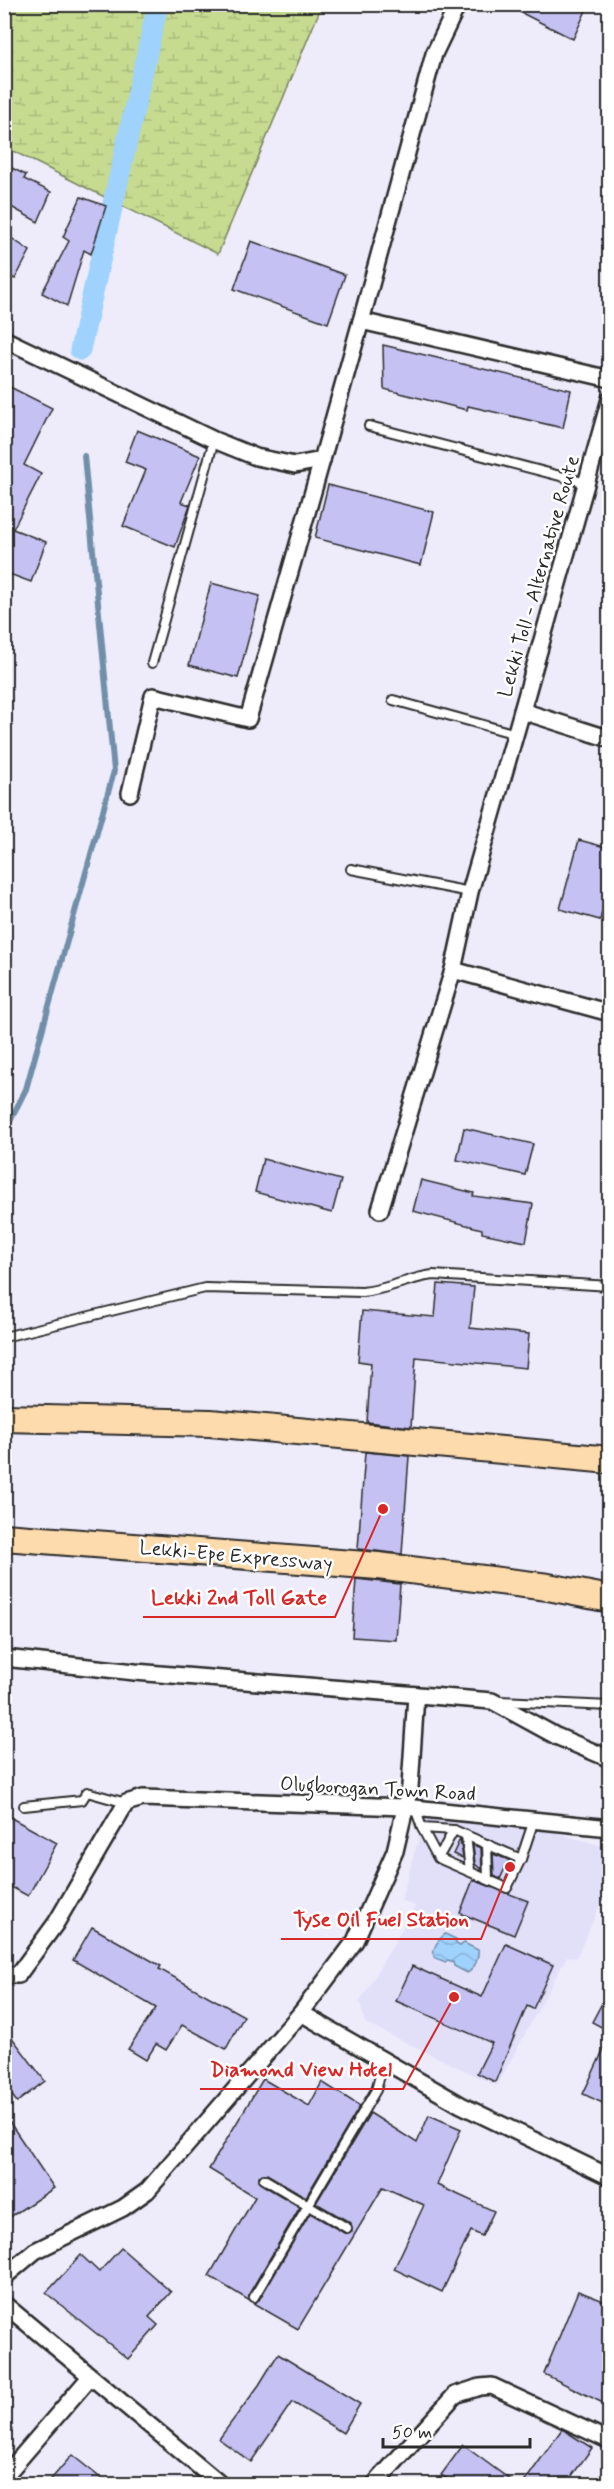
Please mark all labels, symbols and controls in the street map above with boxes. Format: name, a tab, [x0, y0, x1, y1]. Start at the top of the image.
street label: Lekki Toll - Alternative Route	[492, 452, 587, 700]
street label: Lekki-Epe Expressway	[138, 1535, 333, 1578]
callout: Lekki 2nd Toll Gate	[143, 1578, 335, 1617]
text: Lekki 2nd Toll Gate	[151, 1584, 327, 1612]
street label: Olugborogan Town Road	[279, 1771, 476, 1810]
callout: Tyse Oil Fuel Station	[281, 1900, 481, 1939]
text: Tyse Oil Fuel Station	[293, 1906, 469, 1934]
callout: Diamond View Hotel	[200, 2050, 403, 2089]
text: Diamond View Hotel	[210, 2056, 392, 2084]
scale bar	[383, 2411, 530, 2449]
text: 50 m	[392, 2421, 432, 2445]

